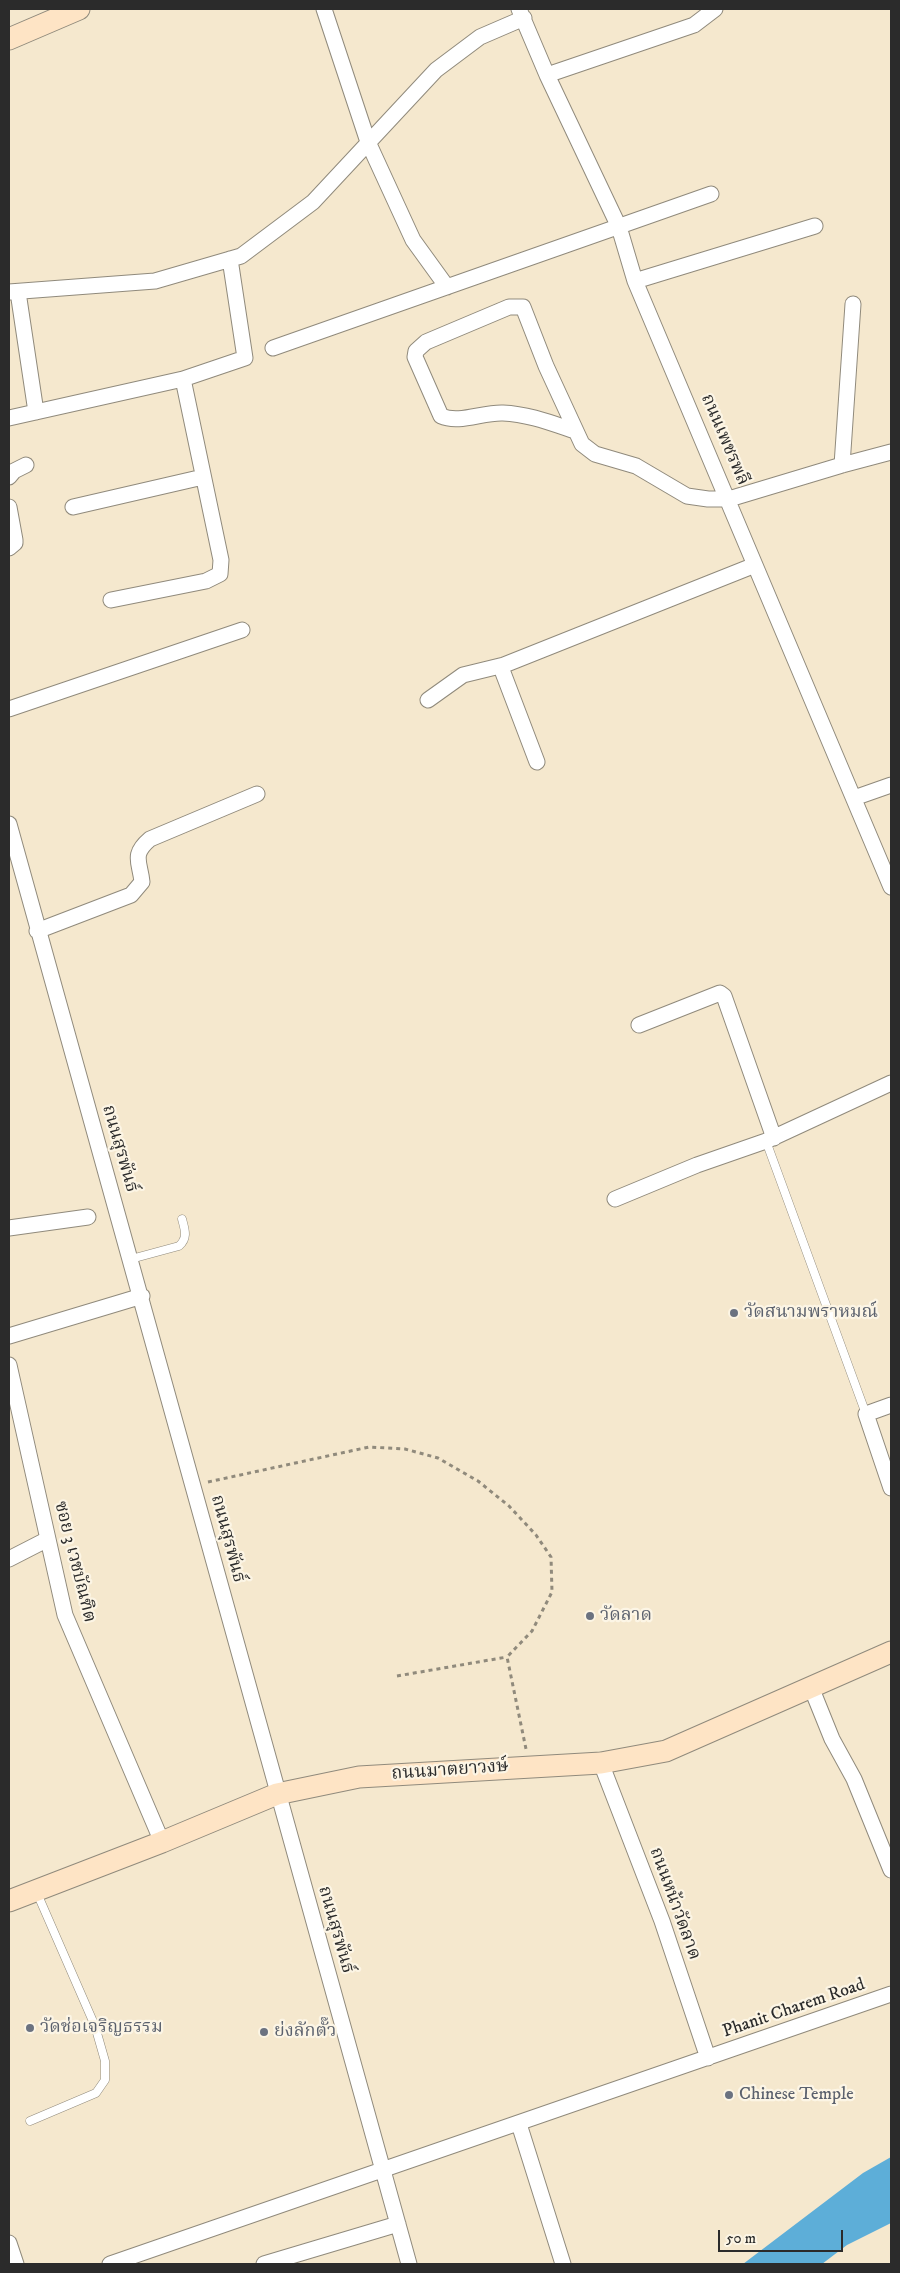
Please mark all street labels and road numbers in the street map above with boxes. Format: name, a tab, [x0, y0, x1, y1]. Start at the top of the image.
street label: ถนนเพชรพลี	[695, 391, 753, 489]
street label: ถนนสุรพันธ์	[96, 1103, 142, 1195]
street label: ถนนสุรพันธ์	[205, 1493, 249, 1585]
street label: ซอย 3 เวชบัณฑิต	[49, 1499, 99, 1625]
street label: ถนนมาตยาวงษ์	[391, 1756, 509, 1786]
street label: ถนนหน้าวัดลาด	[644, 1845, 704, 1963]
street label: ถนนสุรพันธ์	[312, 1884, 358, 1976]
street label: Phanit Charem Road	[720, 1975, 868, 2043]

